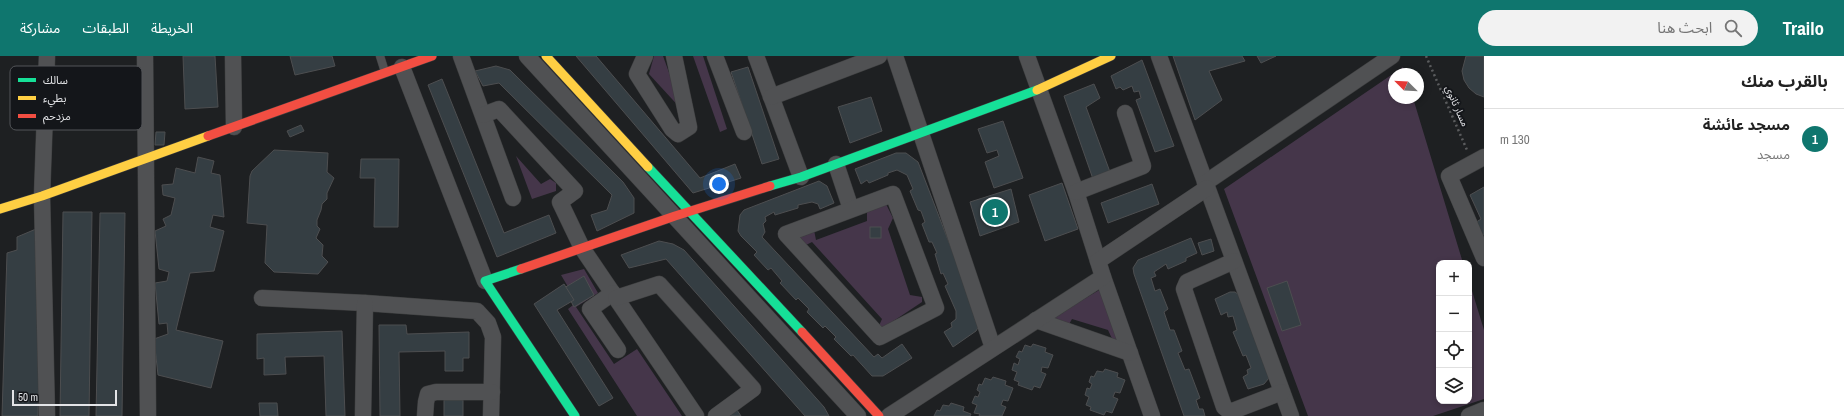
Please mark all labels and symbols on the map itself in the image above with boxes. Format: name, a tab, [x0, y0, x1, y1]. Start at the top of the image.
legend	[10, 66, 142, 130]
north arrow	[1388, 68, 1424, 104]
text: سالك	[43, 73, 68, 87]
street label: مسار ثانوي	[1441, 83, 1472, 129]
text: بطيء	[43, 91, 66, 108]
text: مزدحم	[43, 109, 71, 125]
your location	[709, 174, 729, 194]
pin: 1	[982, 197, 1008, 227]
scale bar	[12, 388, 117, 407]

